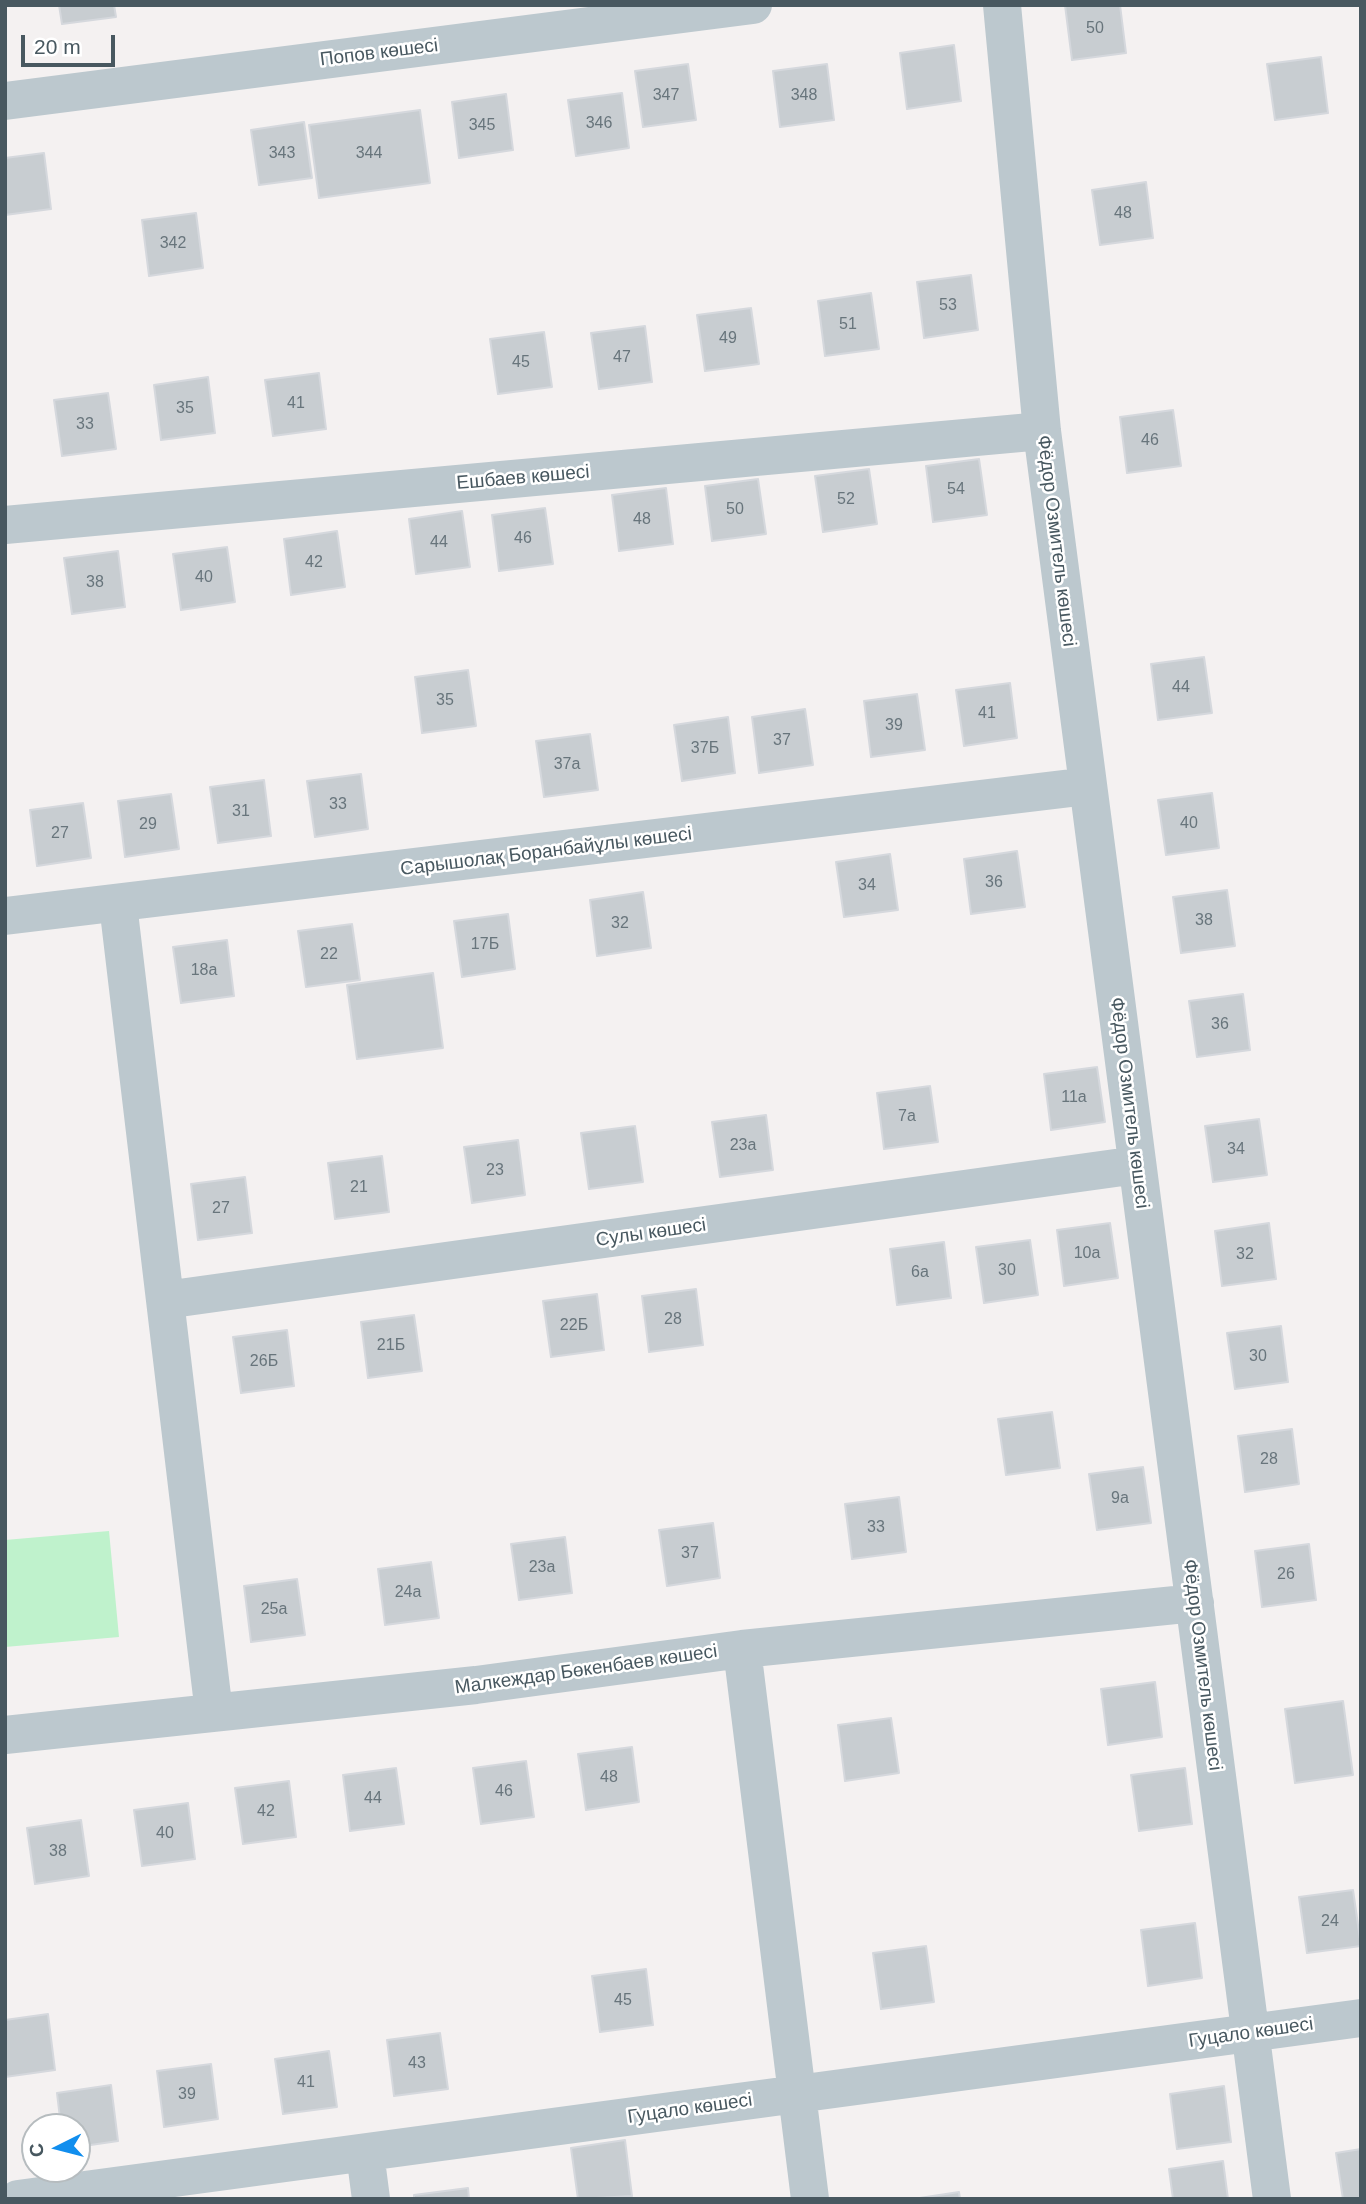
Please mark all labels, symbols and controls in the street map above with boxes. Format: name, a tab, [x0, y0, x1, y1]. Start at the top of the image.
house number: 50	[1086, 19, 1104, 39]
scale bar	[24, 21, 119, 65]
street label: Попов көшесі	[319, 34, 439, 72]
text: 20 m	[34, 35, 81, 58]
house number: 347	[653, 86, 679, 106]
house number: 348	[791, 86, 817, 106]
house number: 346	[586, 114, 612, 134]
house number: 345	[469, 116, 495, 136]
house number: 343	[269, 144, 295, 164]
house number: 344	[356, 144, 382, 164]
house number: 48	[1114, 204, 1132, 224]
house number: 342	[160, 234, 186, 254]
house number: 53	[939, 296, 957, 316]
house number: 51	[839, 315, 857, 335]
house number: 49	[719, 329, 737, 349]
house number: 47	[613, 348, 631, 368]
house number: 45	[512, 353, 530, 373]
house number: 41	[287, 394, 305, 414]
house number: 35	[176, 399, 194, 419]
house number: 33	[76, 415, 94, 435]
house number: 46	[1141, 431, 1159, 451]
street label: Фёдор Озмитель көшесі	[1032, 434, 1080, 648]
street label: Ешбаев көшесі	[456, 461, 590, 495]
house number: 54	[947, 480, 965, 500]
house number: 52	[837, 490, 855, 510]
house number: 50	[726, 500, 744, 520]
house number: 48	[633, 510, 651, 530]
house number: 46	[514, 529, 532, 549]
house number: 44	[430, 533, 448, 553]
house number: 42	[305, 553, 323, 573]
house number: 40	[195, 568, 213, 588]
house number: 38	[86, 573, 104, 593]
house number: 44	[1172, 678, 1190, 698]
house number: 35	[436, 691, 454, 711]
house number: 41	[978, 704, 996, 724]
house number: 39	[885, 716, 903, 736]
house number: 37	[773, 731, 791, 751]
house number: 37Б	[691, 739, 719, 759]
house number: 37а	[554, 755, 580, 775]
house number: 33	[329, 795, 347, 815]
house number: 31	[232, 802, 250, 822]
house number: 40	[1180, 814, 1198, 834]
house number: 29	[139, 815, 157, 835]
street label: Сарышолақ Боранбайұлы көшесі	[399, 823, 693, 881]
house number: 27	[51, 824, 69, 844]
house number: 36	[985, 873, 1003, 893]
house number: 34	[858, 876, 876, 896]
house number: 38	[1195, 911, 1213, 931]
house number: 32	[611, 914, 629, 934]
house number: 17Б	[471, 935, 499, 955]
house number: 22	[320, 945, 338, 965]
house number: 18а	[191, 961, 217, 981]
street label: Фёдор Озмитель көшесі	[1105, 996, 1153, 1210]
house number: 36	[1211, 1015, 1229, 1035]
house number: 11а	[1061, 1088, 1087, 1108]
house number: 7а	[898, 1107, 916, 1127]
house number: 23а	[730, 1136, 756, 1156]
house number: 34	[1227, 1140, 1245, 1160]
house number: 23	[486, 1161, 504, 1181]
house number: 21	[350, 1178, 368, 1198]
house number: 27	[212, 1199, 230, 1219]
street label: Сулы көшесі	[594, 1214, 708, 1252]
house number: 10а	[1074, 1244, 1100, 1264]
house number: 32	[1236, 1245, 1254, 1265]
house number: 30	[998, 1261, 1016, 1281]
house number: 6а	[911, 1263, 929, 1283]
house number: 28	[664, 1310, 682, 1330]
house number: 22Б	[560, 1316, 588, 1336]
house number: 21Б	[377, 1336, 405, 1356]
house number: 30	[1249, 1347, 1267, 1367]
house number: 26Б	[250, 1352, 278, 1372]
house number: 28	[1260, 1450, 1278, 1470]
house number: 9а	[1111, 1489, 1129, 1509]
house number: 33	[867, 1518, 885, 1538]
house number: 37	[681, 1544, 699, 1564]
house number: 23а	[529, 1558, 555, 1578]
street label: Фёдор Озмитель көшесі	[1178, 1558, 1226, 1772]
house number: 26	[1277, 1565, 1295, 1585]
house number: 24а	[395, 1583, 421, 1603]
house number: 25а	[261, 1600, 287, 1620]
street label: Малкеждар Бөкенбаев көшесі	[453, 1640, 719, 1700]
house number: 48	[600, 1768, 618, 1788]
house number: 46	[495, 1782, 513, 1802]
house number: 44	[364, 1789, 382, 1809]
house number: 42	[257, 1802, 275, 1822]
house number: 40	[156, 1824, 174, 1844]
house number: 38	[49, 1842, 67, 1862]
house number: 24	[1321, 1912, 1339, 1932]
house number: 45	[614, 1991, 632, 2011]
street label: Гуцало көшесі	[1187, 2013, 1315, 2053]
house number: 43	[408, 2054, 426, 2074]
house number: 41	[297, 2073, 315, 2093]
house number: 39	[178, 2085, 196, 2105]
street label: Гуцало көшесі	[626, 2089, 754, 2129]
north arrow	[21, 2113, 91, 2183]
text: С	[25, 2142, 48, 2158]

